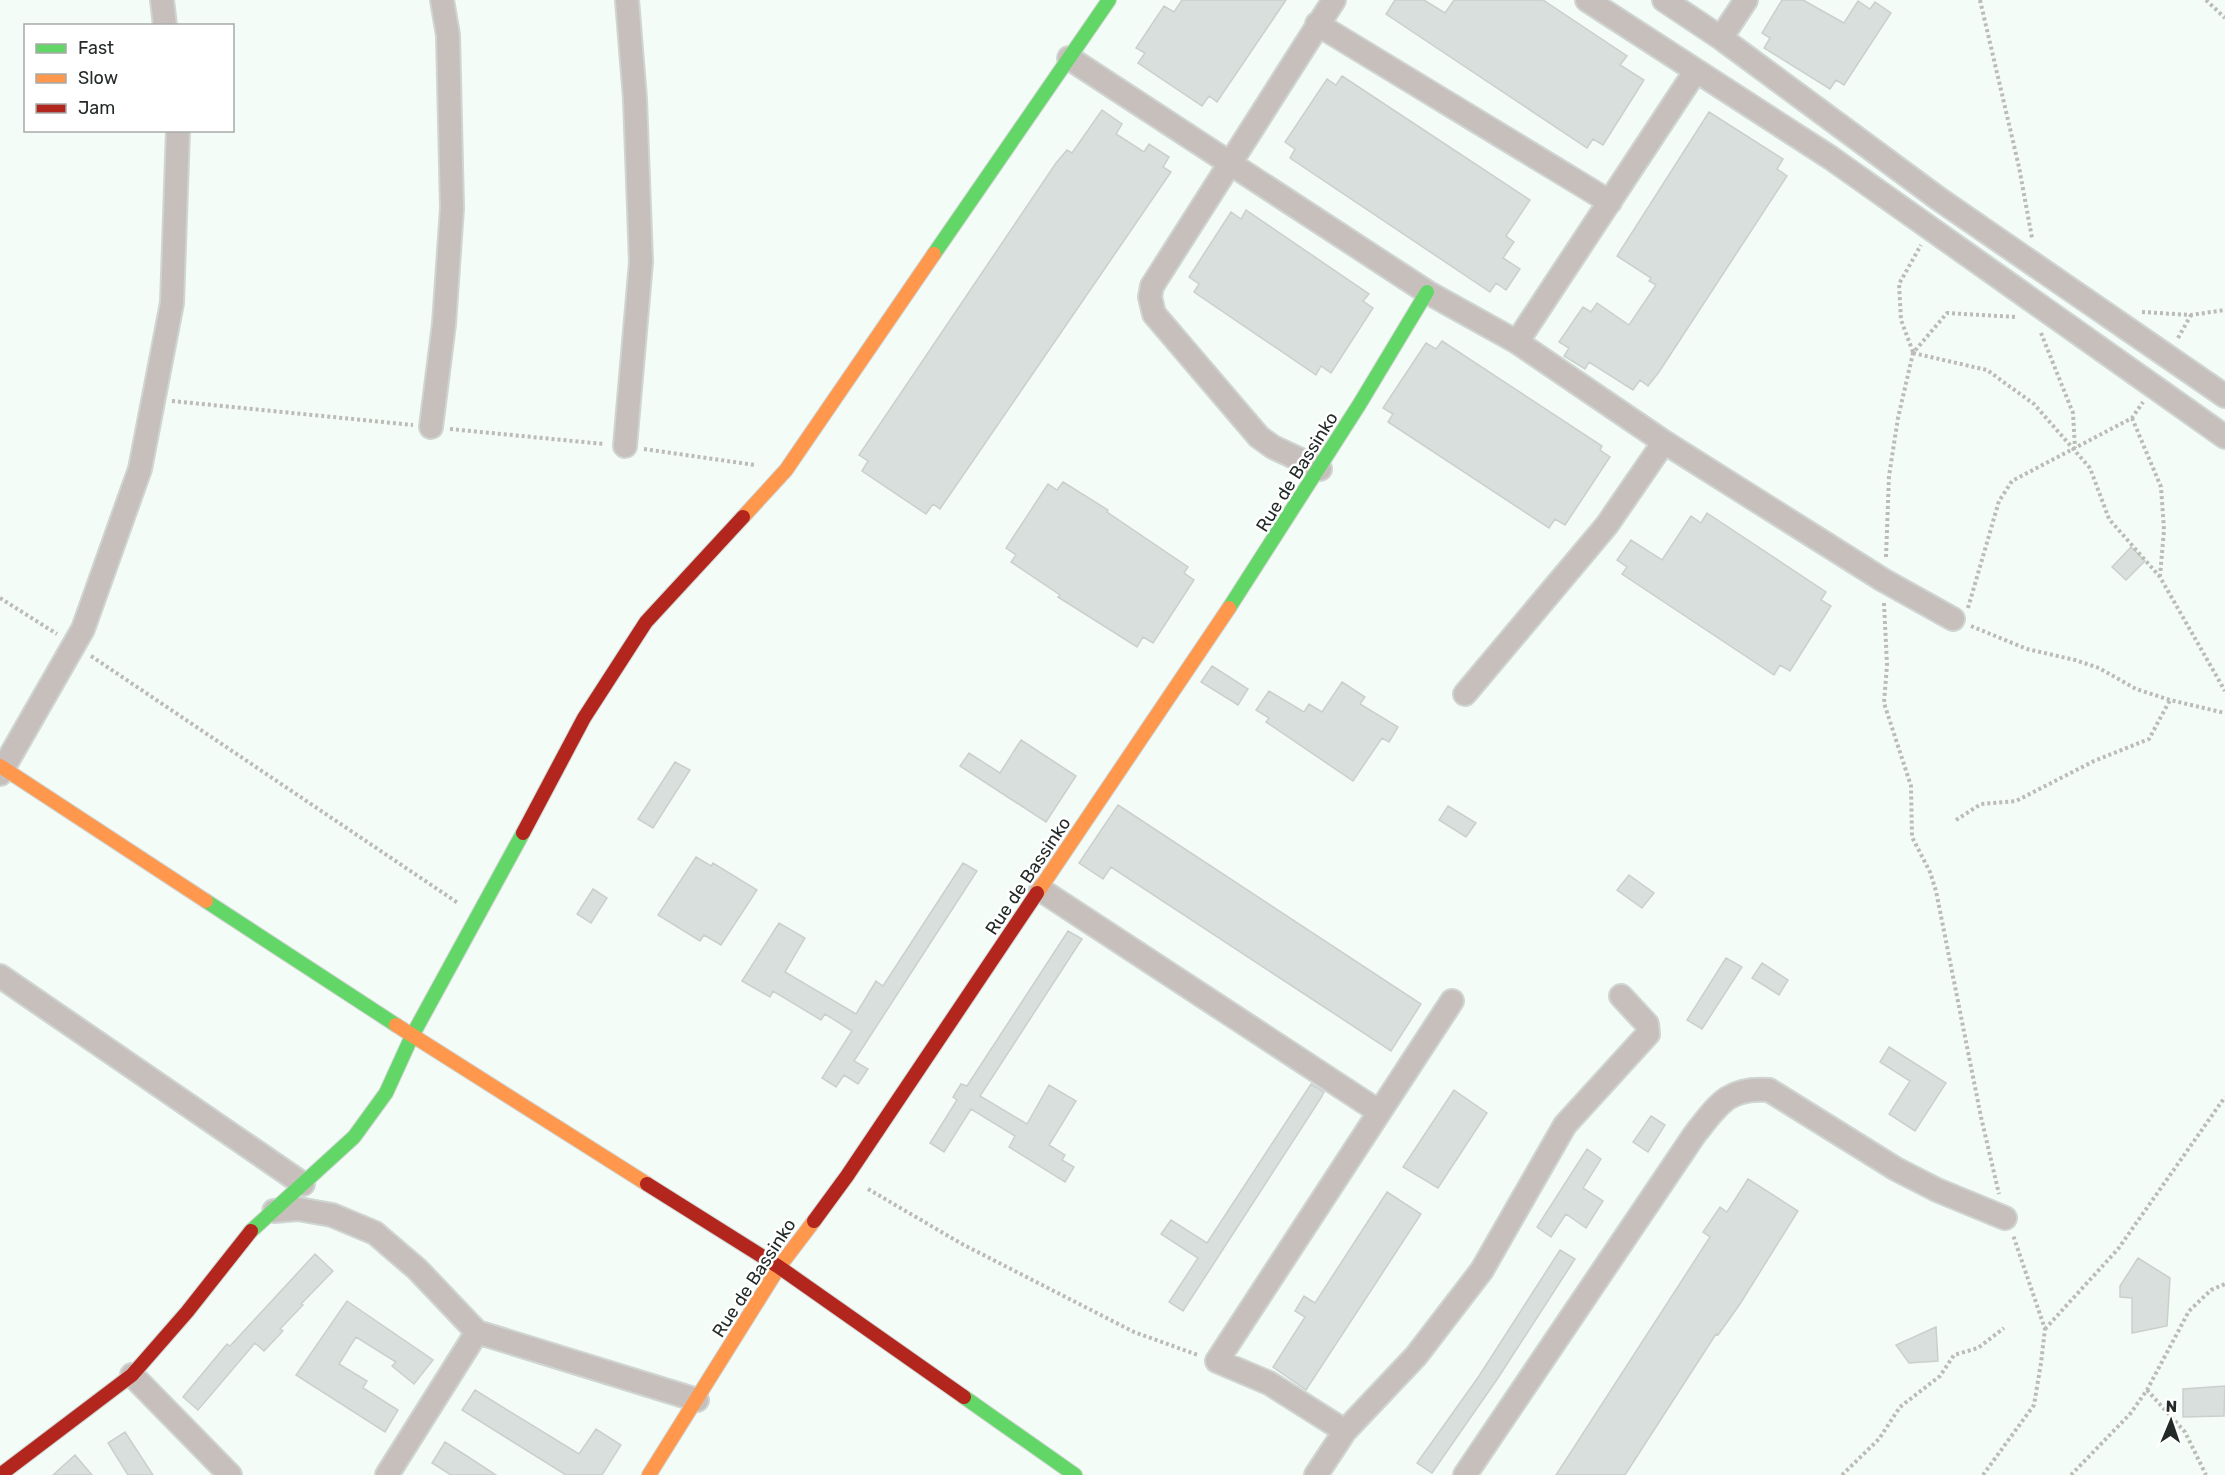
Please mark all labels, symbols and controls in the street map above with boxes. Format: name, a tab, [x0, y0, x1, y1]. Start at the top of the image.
legend	[24, 24, 234, 132]
text: Fast	[78, 37, 114, 59]
text: Slow	[78, 67, 118, 89]
text: Jam	[78, 97, 115, 119]
street label: Rue de Bassinko	[1251, 408, 1343, 536]
street label: Rue de Bassinko	[981, 813, 1075, 939]
street label: Rue de Bassinko	[707, 1215, 801, 1341]
north arrow	[2141, 1391, 2201, 1451]
text: N	[2165, 1397, 2178, 1416]

